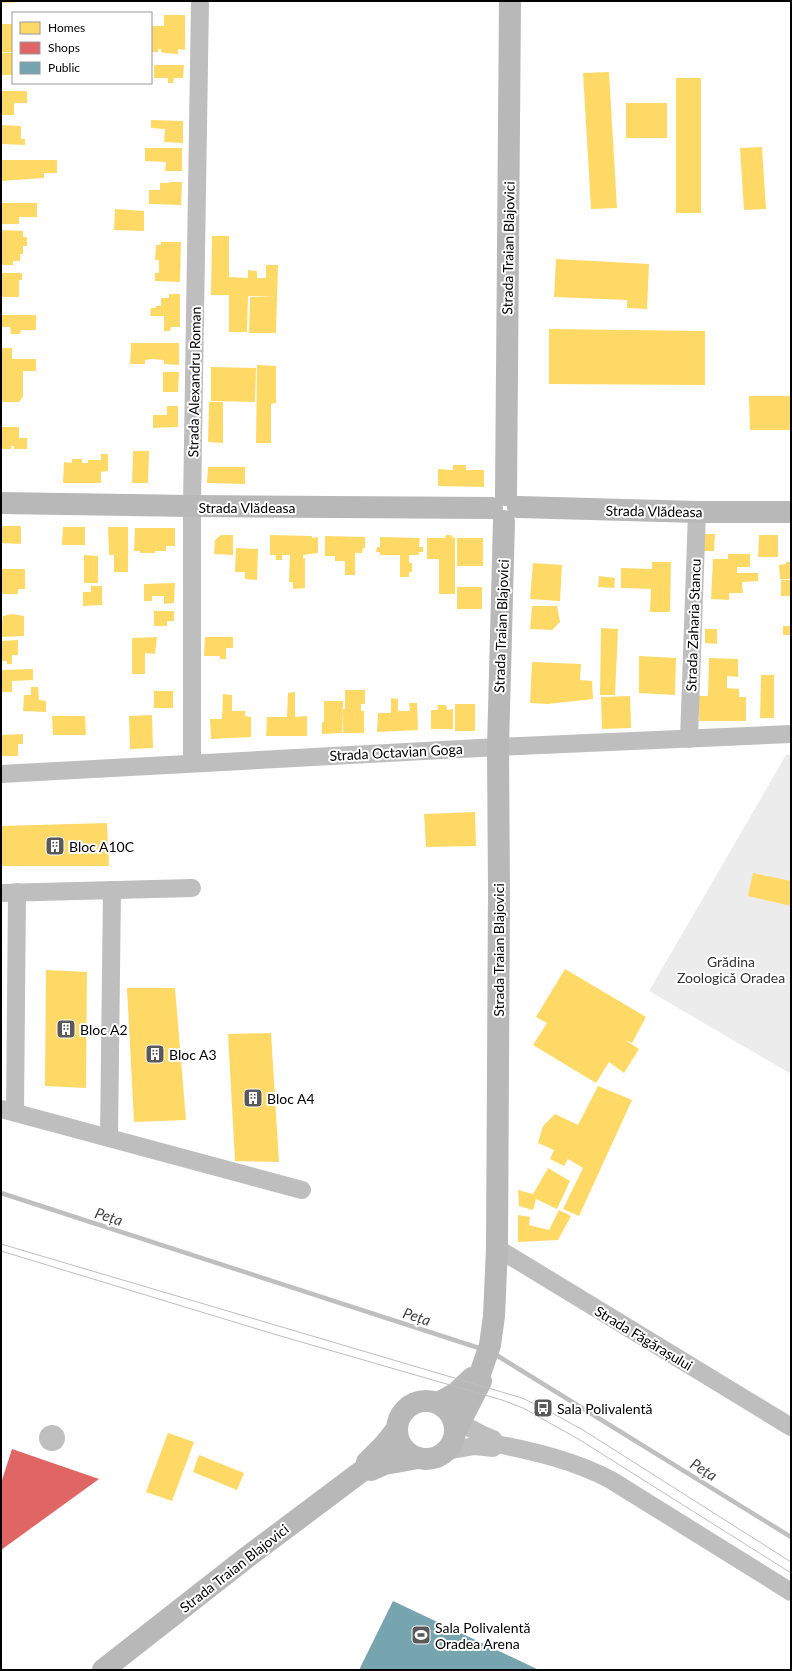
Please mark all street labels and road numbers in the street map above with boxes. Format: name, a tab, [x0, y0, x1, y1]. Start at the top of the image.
street label: Strada Traian Blajovici	[498, 181, 518, 315]
street label: Strada Alexandru Roman	[184, 306, 204, 458]
street label: Strada Vlădeasa	[198, 499, 296, 516]
street label: Strada Vlădeasa	[605, 502, 703, 520]
street label: Strada Zaharia Stancu	[682, 558, 704, 692]
street label: Strada Traian Blajovici	[490, 559, 512, 693]
street label: Strada Octavian Goga	[329, 740, 463, 764]
street label: Strada Traian Blajovici	[490, 883, 507, 1017]
street label: Strada Făgărașului	[592, 1302, 696, 1374]
street label: Strada Traian Blajovici	[176, 1520, 292, 1616]

